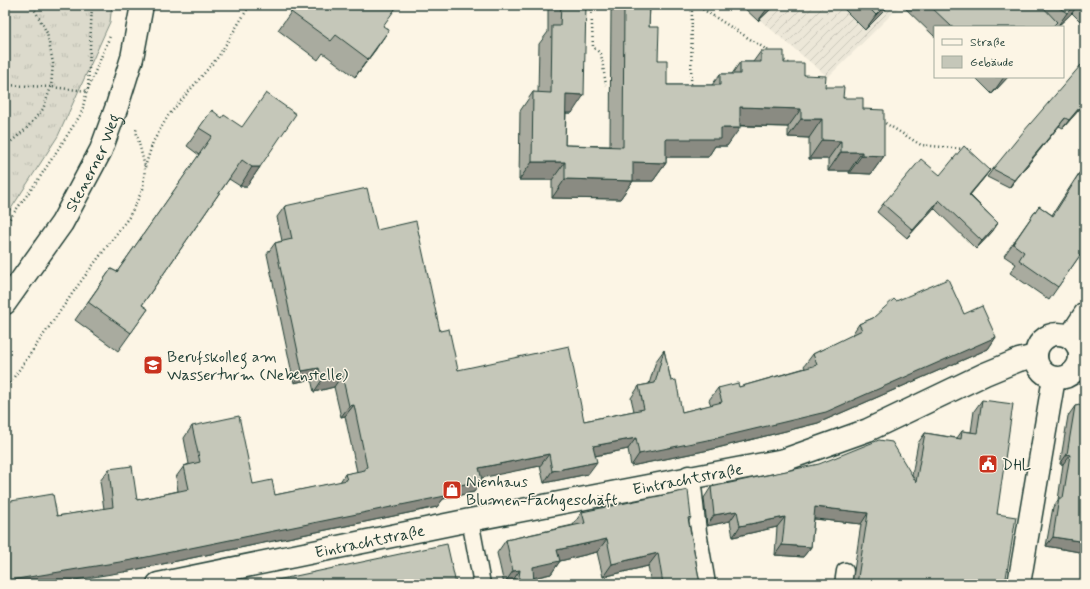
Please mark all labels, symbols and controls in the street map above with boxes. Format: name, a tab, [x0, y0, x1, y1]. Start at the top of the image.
legend	[934, 26, 1064, 78]
text: Straße	[970, 35, 1005, 51]
text: Gebäude	[970, 55, 1013, 71]
street label: Stenerner Weg	[61, 111, 126, 216]
place label: Berufskolleg am Wasserturm (Nebenstelle)	[167, 347, 348, 386]
school or university icon: Berufskolleg am Wasserturm (Nebenstelle)	[142, 354, 164, 376]
public building icon: DHL	[977, 453, 999, 475]
place label: DHL	[1002, 455, 1032, 476]
street label: Eintrachtstraße	[631, 459, 745, 501]
place label: Nienhaus Blumen-Fachgeschäft	[466, 472, 618, 511]
shop icon: Nienhaus Blumen-Fachgeschäft	[441, 479, 463, 501]
street label: Eintrachtstraße	[313, 521, 427, 564]

